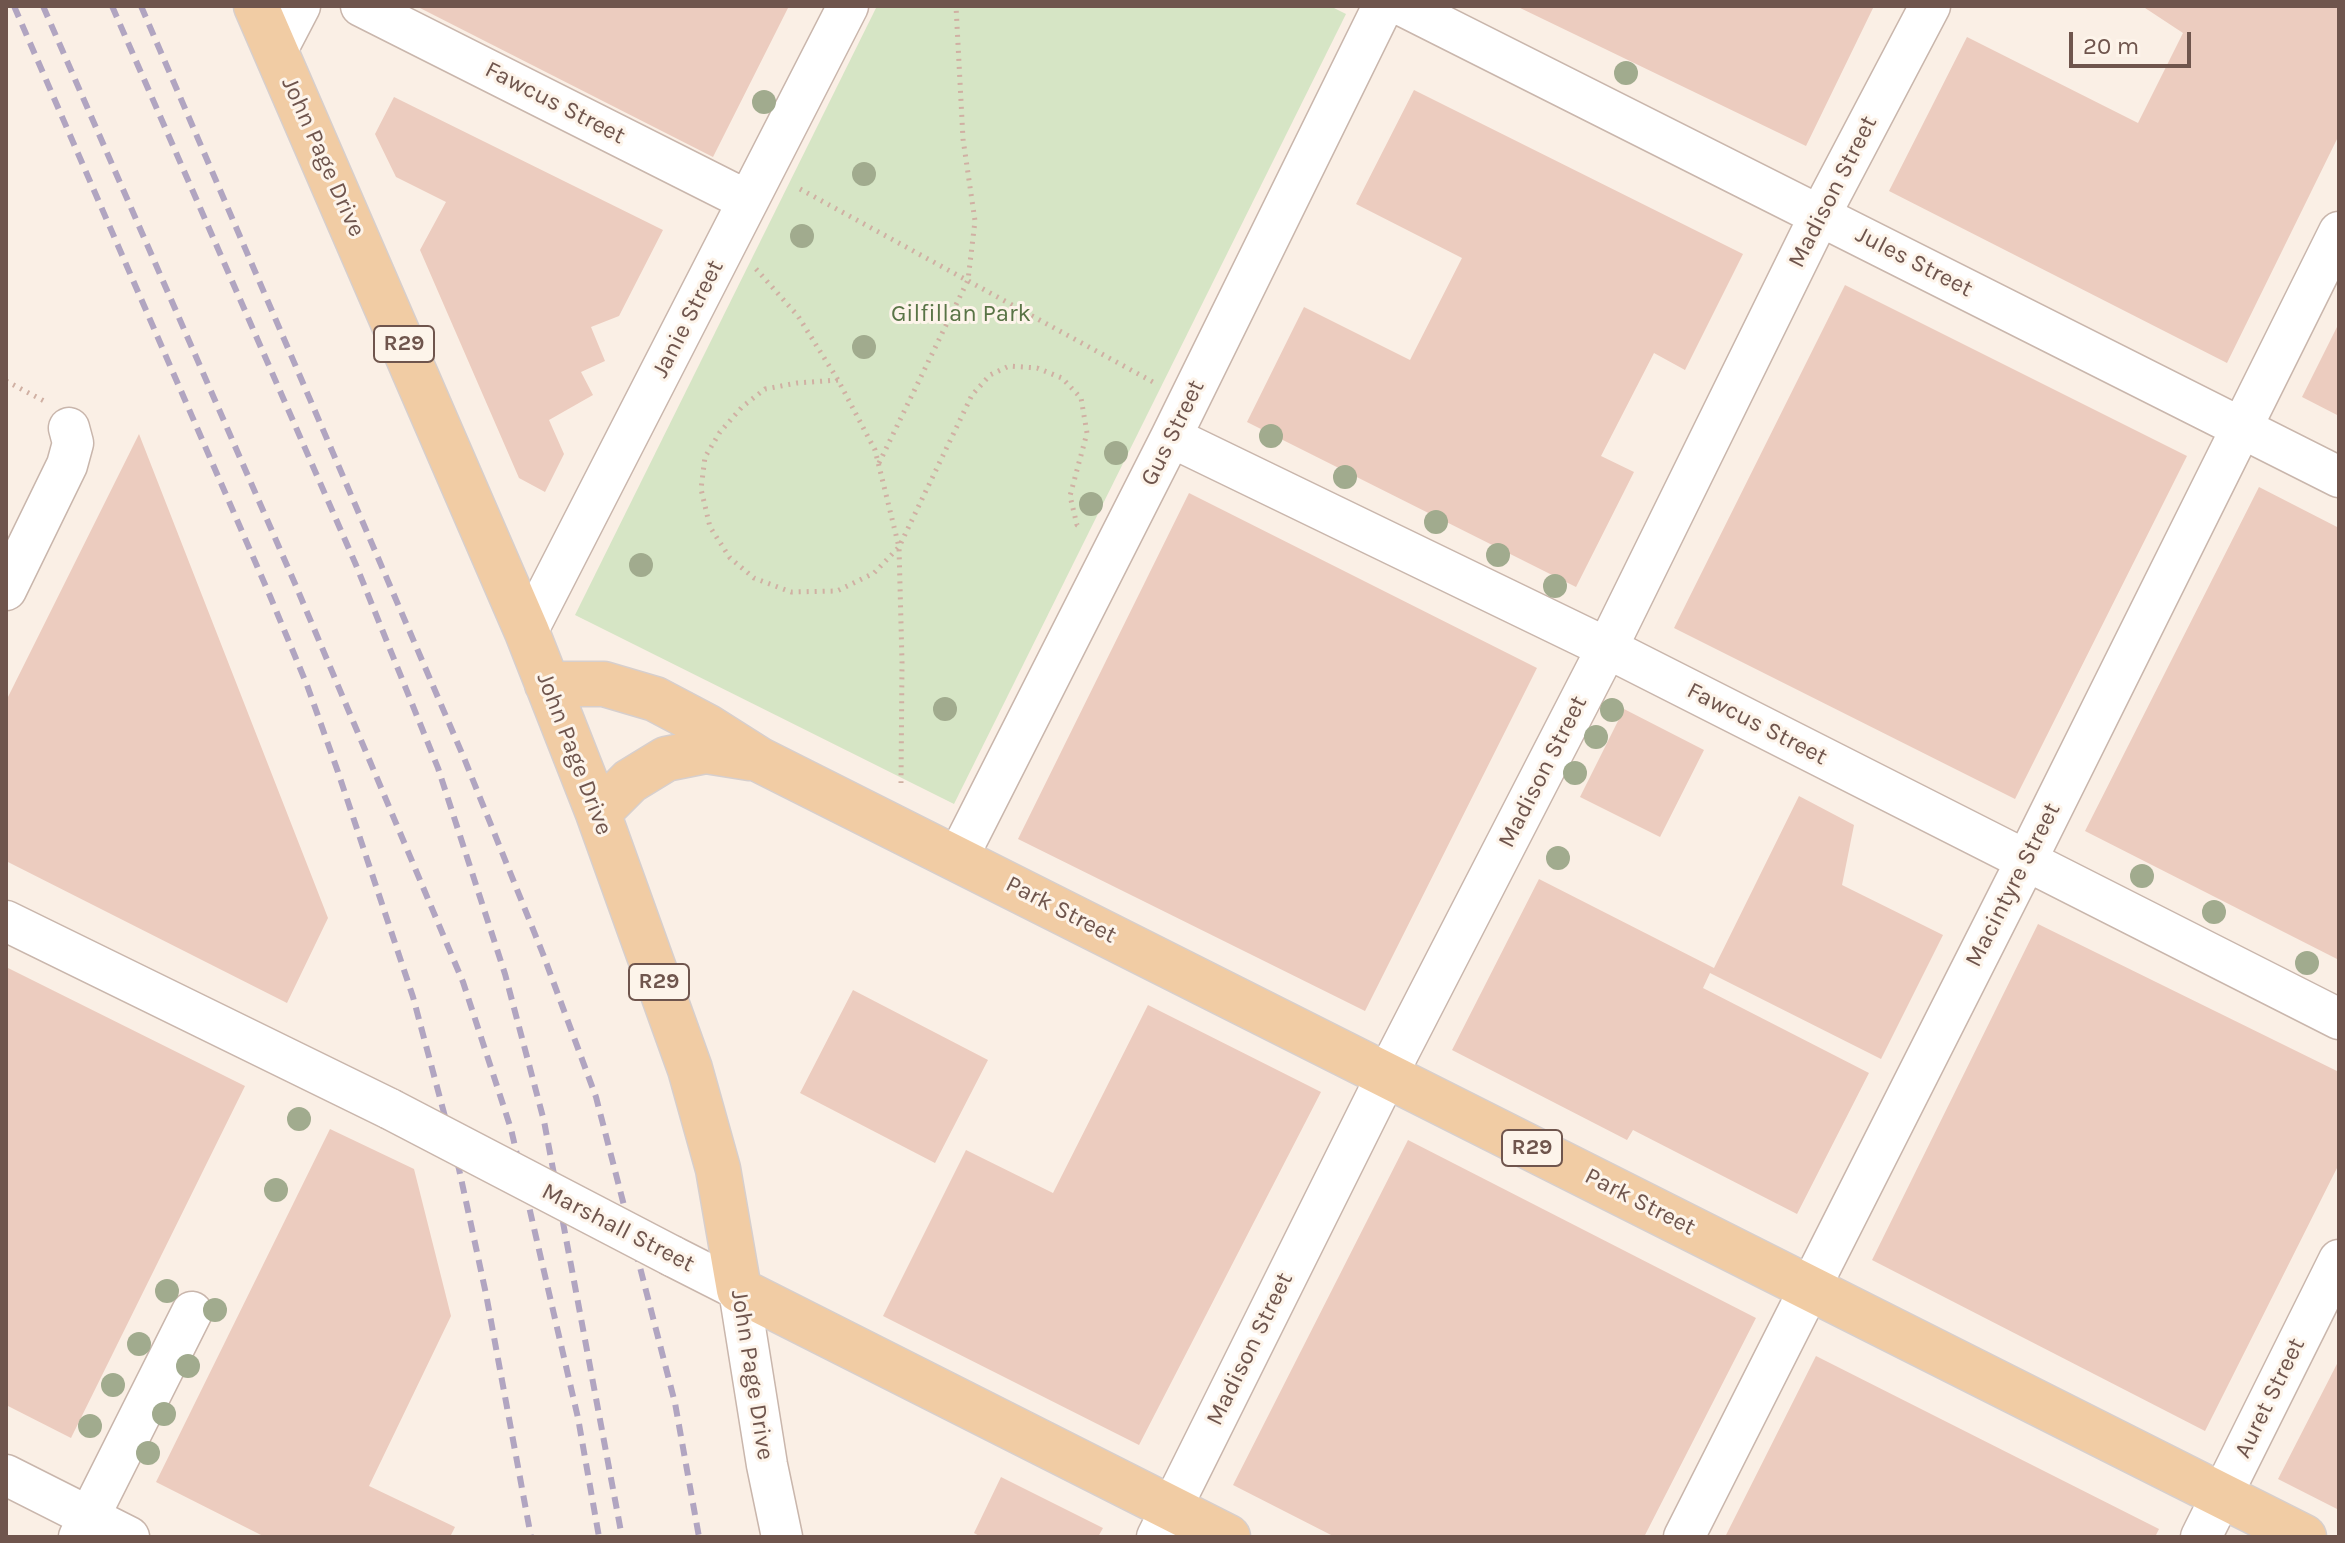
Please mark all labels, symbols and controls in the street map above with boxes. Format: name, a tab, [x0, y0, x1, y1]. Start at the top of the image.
scale bar	[2073, 16, 2195, 66]
text: 20 m	[2083, 32, 2139, 60]
street label: Fawcus Street	[480, 55, 630, 151]
street label: John Page Drive	[275, 73, 371, 241]
street label: Madison Street	[1782, 111, 1884, 273]
street label: Jules Street	[1851, 220, 1977, 304]
street label: Janie Street	[646, 255, 730, 383]
park label: Gilfillan Park	[891, 300, 1031, 328]
road number: R29	[374, 326, 434, 362]
street label: Gus Street	[1135, 375, 1211, 491]
street label: John Page Drive	[530, 669, 618, 839]
street label: Fawcus Street	[1682, 676, 1832, 772]
street label: Madison Street	[1492, 691, 1594, 853]
street label: Macintyre Street	[1959, 798, 2067, 972]
street label: Park Street	[1001, 870, 1121, 950]
road number: R29	[629, 964, 689, 1000]
road number: R29	[1502, 1130, 1562, 1166]
street label: Park Street	[1580, 1162, 1700, 1242]
street label: Marshall Street	[537, 1177, 699, 1279]
street label: Madison Street	[1201, 1268, 1299, 1430]
street label: John Page Drive	[724, 1288, 780, 1462]
street label: Auret Street	[2229, 1333, 2311, 1463]

